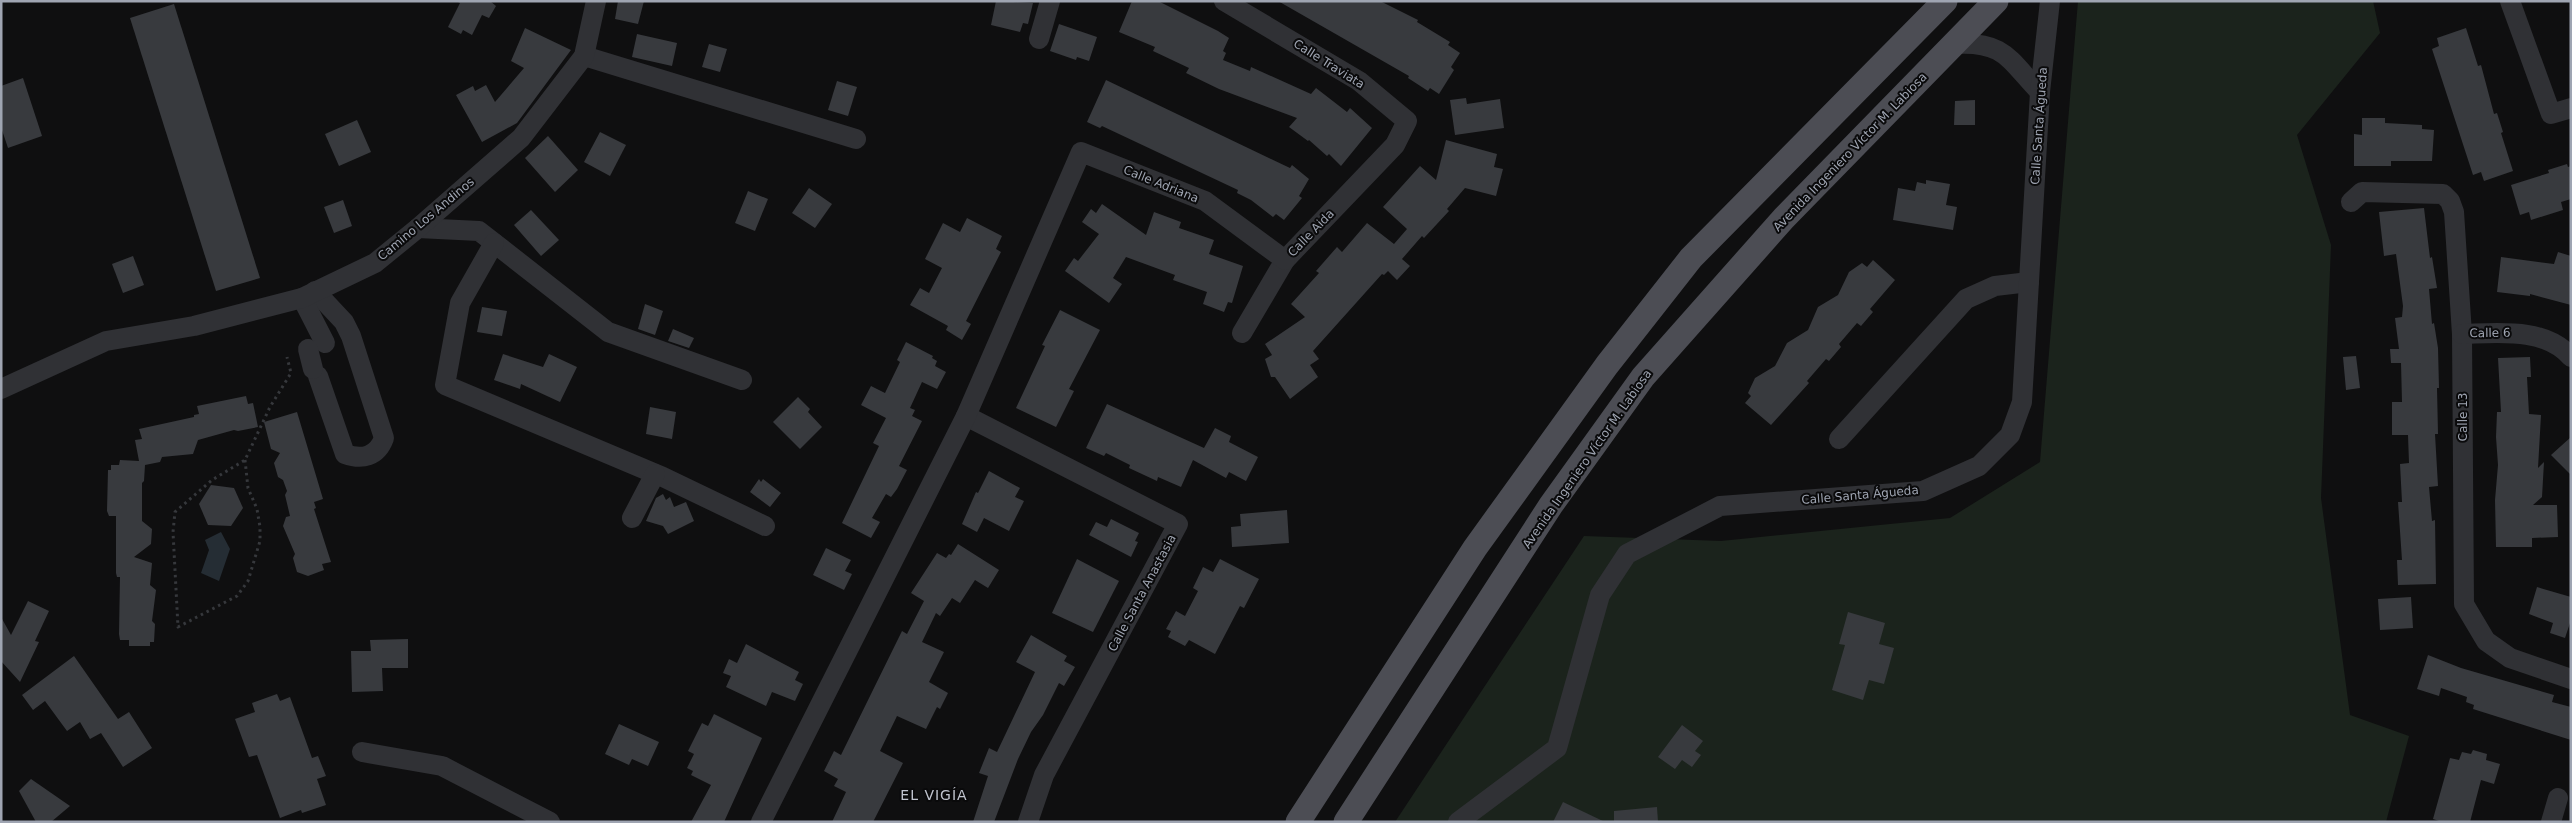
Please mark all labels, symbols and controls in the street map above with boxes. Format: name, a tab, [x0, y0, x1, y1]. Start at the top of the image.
street label: Calle Traviata	[1291, 37, 1367, 91]
street label: Calle Santa Águeda	[2027, 67, 2050, 185]
street label: Avenida Ingeniero Víctor M. Labiosa	[1770, 70, 1930, 234]
street label: Calle Adriana	[1121, 163, 1201, 205]
street label: Camino Los Andinos	[375, 175, 477, 263]
street label: Calle Aida	[1285, 207, 1337, 259]
street label: Calle 6	[2469, 326, 2511, 340]
street label: Avenida Ingeniero Víctor M. Labiosa	[1520, 367, 1654, 551]
street label: Calle 13	[2456, 393, 2470, 441]
street label: Calle Santa Águeda	[1801, 482, 1919, 507]
street label: Calle Santa Anastasia	[1105, 532, 1179, 654]
district label: EL VIGÍA	[900, 787, 968, 803]

